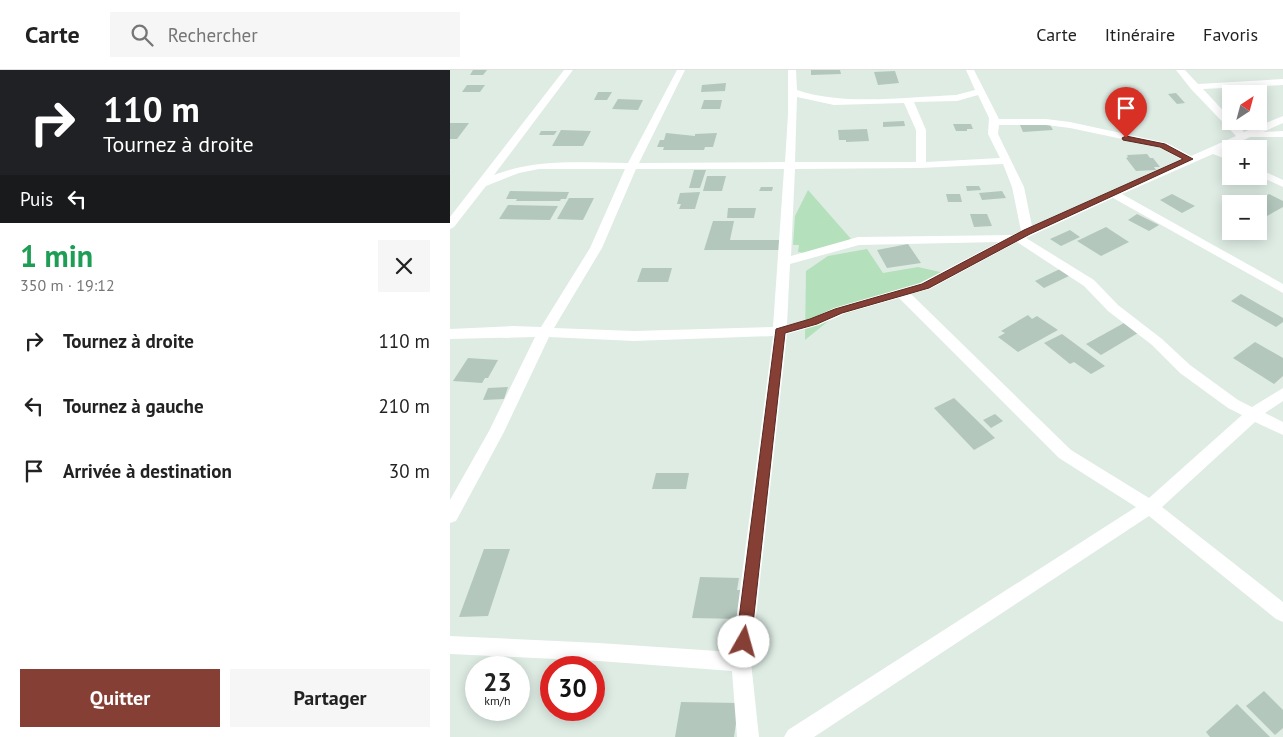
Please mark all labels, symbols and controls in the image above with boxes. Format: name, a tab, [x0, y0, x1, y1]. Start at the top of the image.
search box	[110, 12, 460, 57]
text: Carte	[25, 19, 80, 50]
icon: search	[128, 21, 156, 49]
text: Rechercher	[168, 23, 258, 47]
text: Carte	[1036, 23, 1077, 46]
text: Itinéraire	[1105, 23, 1175, 46]
text: Favoris	[1203, 23, 1258, 46]
north arrow	[1222, 85, 1268, 130]
map controls	[1222, 85, 1267, 240]
text: 110 m	[103, 86, 200, 132]
pin	[1105, 87, 1147, 138]
icon: right	[20, 90, 85, 155]
icon: arrive	[1112, 94, 1140, 122]
text: Tournez à droite	[103, 130, 254, 158]
button: +	[1222, 140, 1267, 185]
icon: left	[63, 185, 91, 213]
text: Puis	[20, 187, 53, 211]
button: −	[1222, 195, 1267, 240]
text: 1 min	[20, 236, 93, 275]
button: close	[378, 240, 430, 292]
text: 350 m · 19:12	[20, 275, 115, 295]
icon: right	[20, 327, 48, 355]
text: Tournez à droite	[63, 329, 194, 353]
text: 110 m	[378, 329, 430, 353]
icon: left	[20, 392, 48, 420]
text: Tournez à gauche	[63, 394, 204, 418]
text: 210 m	[378, 394, 430, 418]
icon: arrive	[20, 457, 48, 485]
text: Arrivée à destination	[63, 459, 232, 483]
text: 30 m	[389, 459, 430, 483]
position arrow	[717, 615, 769, 667]
speed limit sign: 30	[540, 656, 605, 721]
text: 23	[483, 666, 512, 698]
button: Quitter	[20, 669, 220, 727]
button: Partager	[230, 669, 430, 727]
text: km/h	[484, 693, 511, 708]

